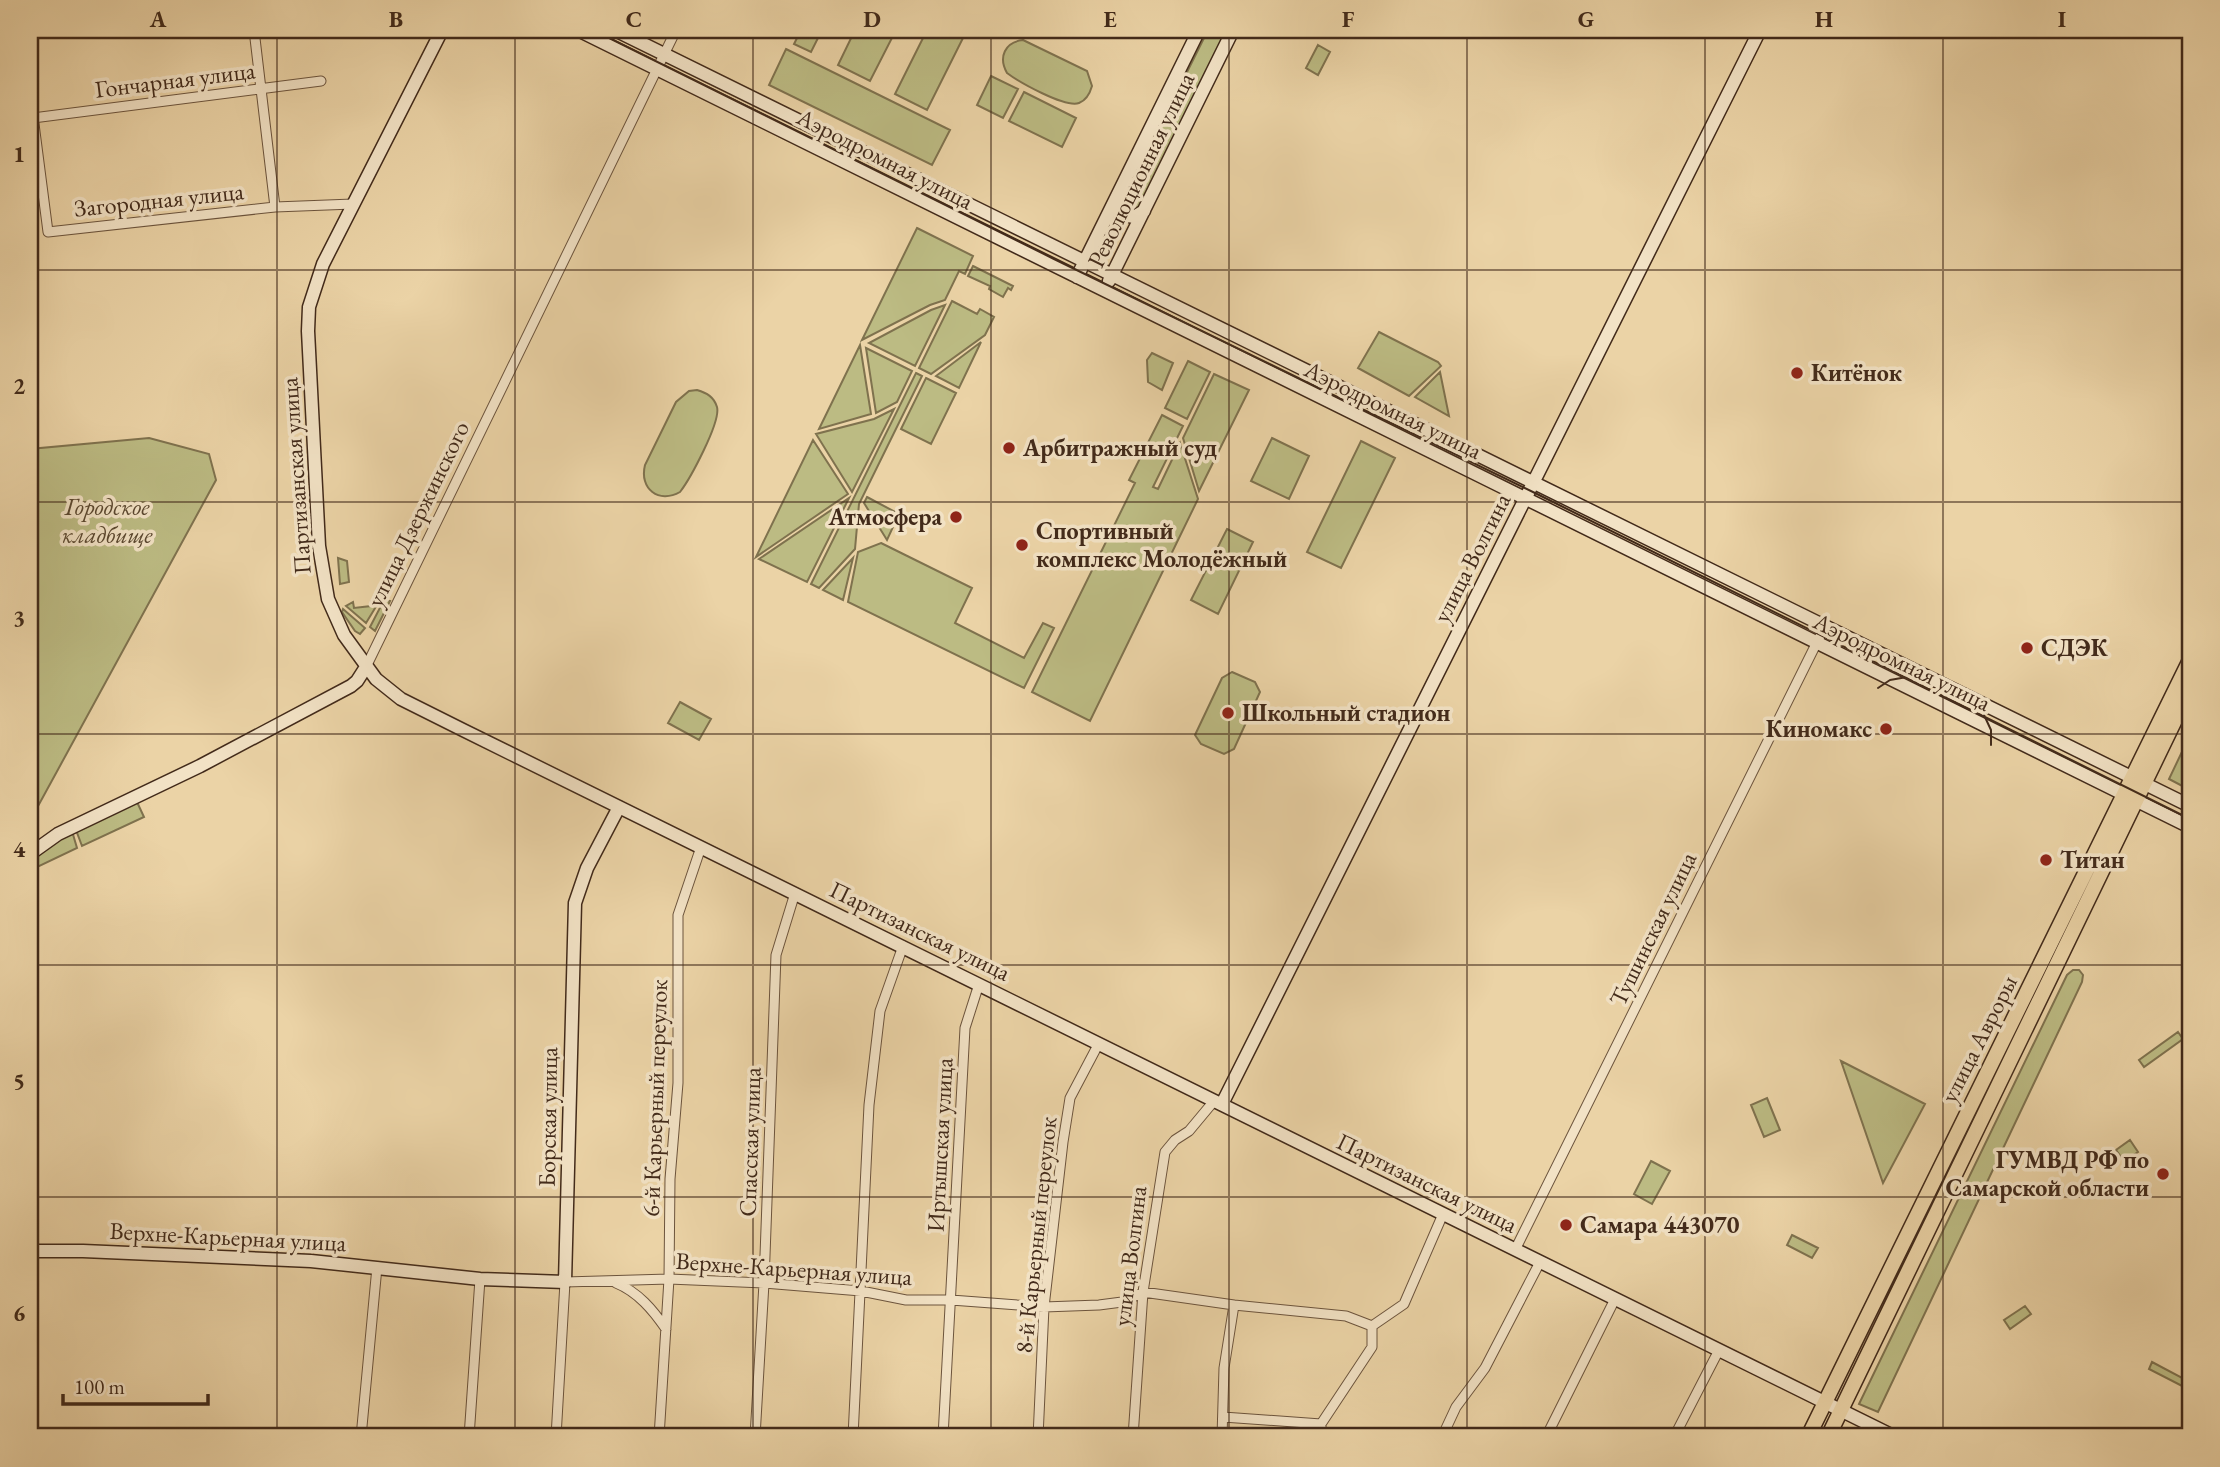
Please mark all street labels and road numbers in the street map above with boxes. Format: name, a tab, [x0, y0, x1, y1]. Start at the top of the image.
street label: Гончарная улица	[93, 54, 257, 105]
street label: Революционная улица	[1080, 67, 1201, 272]
street label: Аэродромная улица	[791, 100, 979, 217]
street label: Загородная улица	[73, 175, 246, 224]
street label: Аэродромная улица	[1298, 353, 1487, 466]
street label: Партизанская улица	[273, 376, 318, 576]
street label: улица Дзержинского	[359, 416, 476, 612]
street label: улица Волгина	[1426, 488, 1518, 628]
street label: Аэродромная улица	[1807, 605, 1996, 718]
street label: Тушинская улица	[1602, 846, 1703, 1011]
street label: Партизанская улица	[825, 873, 1016, 988]
street label: улица Авроры	[1933, 969, 2024, 1108]
street label: 6-й Карьерный переулок	[635, 978, 674, 1217]
street label: Борская улица	[531, 1046, 564, 1187]
street label: Иртышская улица	[919, 1057, 960, 1233]
street label: Спасская улица	[731, 1066, 768, 1217]
street label: 8-й Карьерный переулок	[1008, 1115, 1063, 1355]
street label: Партизанская улица	[1332, 1125, 1523, 1240]
street label: улица Волгина	[1106, 1184, 1154, 1328]
street label: Верхне-Карьерная улица	[109, 1215, 348, 1258]
street label: Верхне-Карьерная улица	[675, 1245, 914, 1292]

